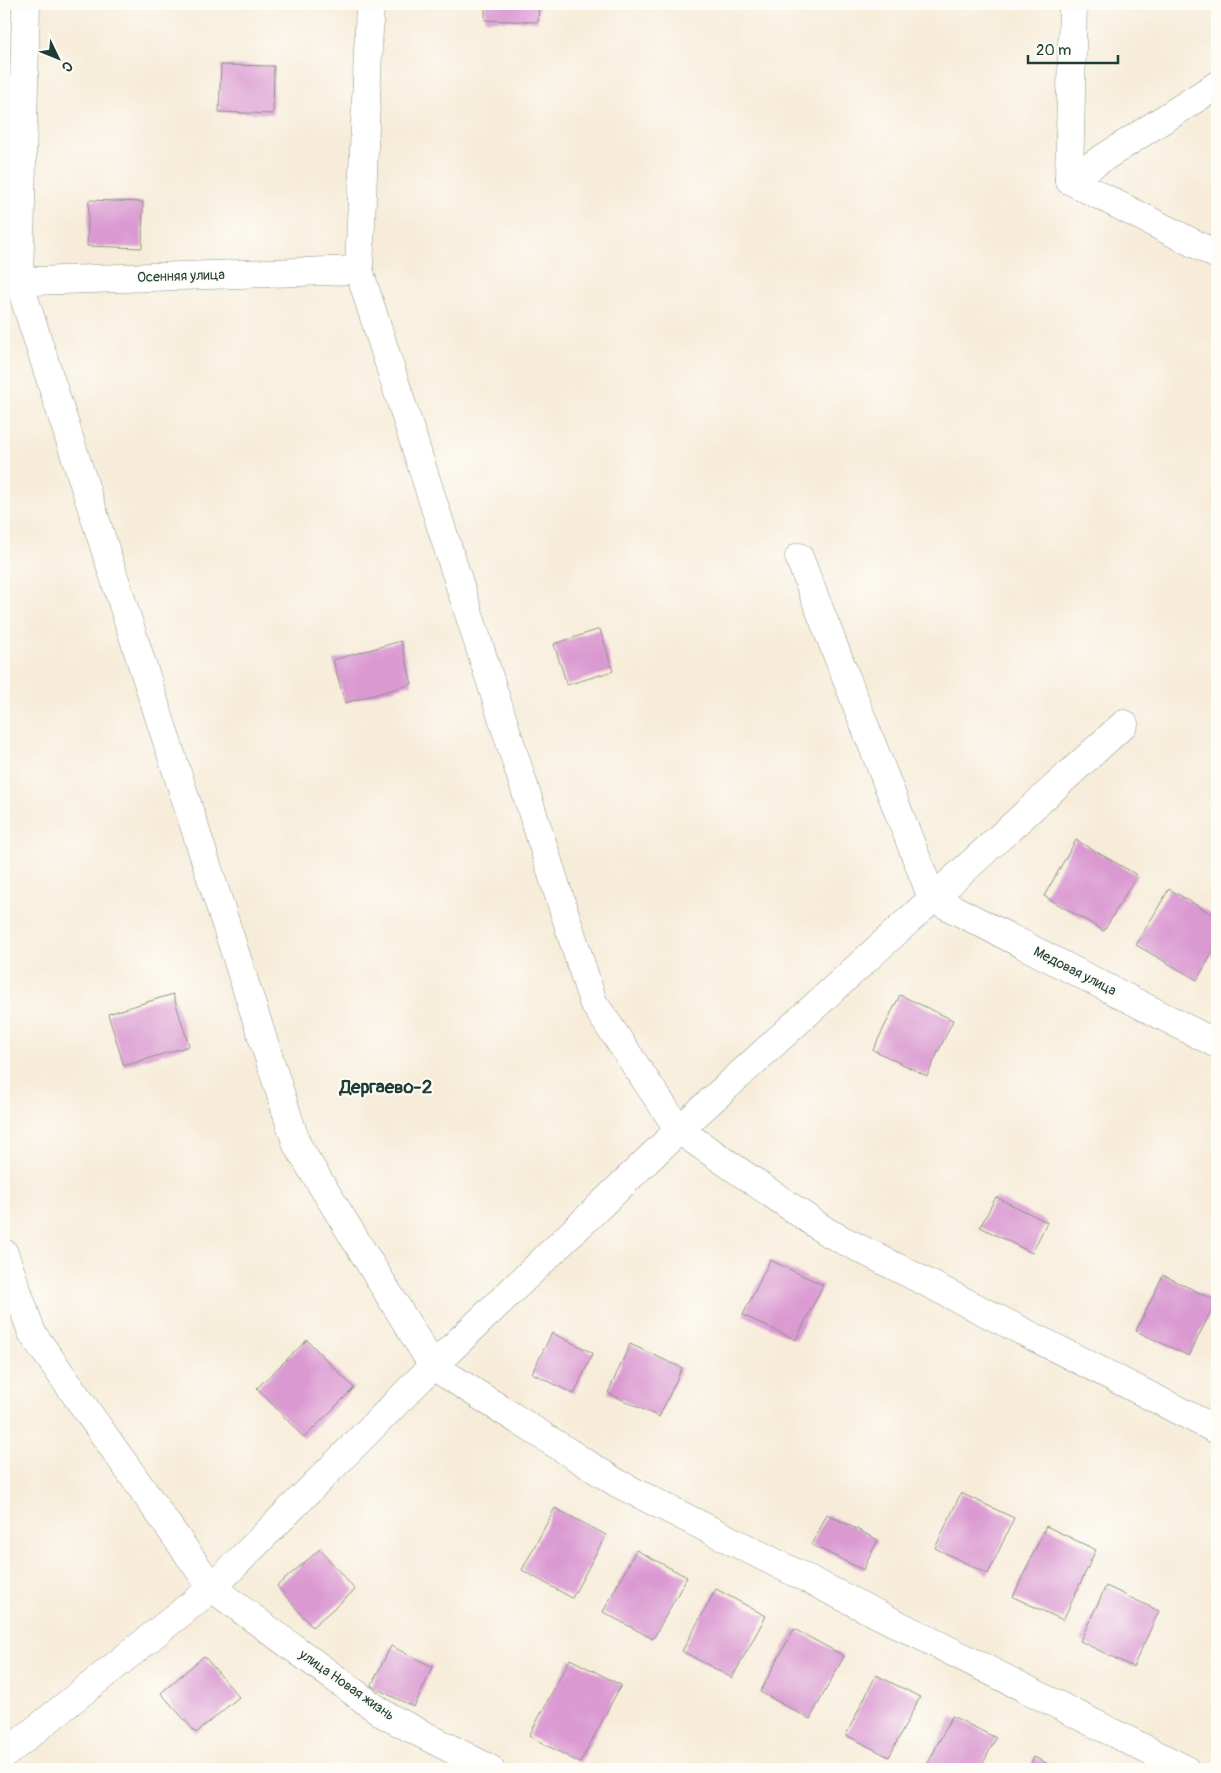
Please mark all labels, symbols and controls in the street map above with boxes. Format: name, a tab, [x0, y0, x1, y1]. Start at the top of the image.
north arrow	[32, 32, 82, 82]
scale bar	[1028, 32, 1118, 64]
text: 20 m	[1036, 41, 1071, 60]
text: С	[58, 58, 76, 76]
street label: Осенняя улица	[137, 266, 225, 286]
street label: Медовая улица	[1031, 943, 1119, 999]
district label: Дергаево-2	[339, 1075, 433, 1099]
street label: улица Новая жизнь	[295, 1645, 398, 1724]

